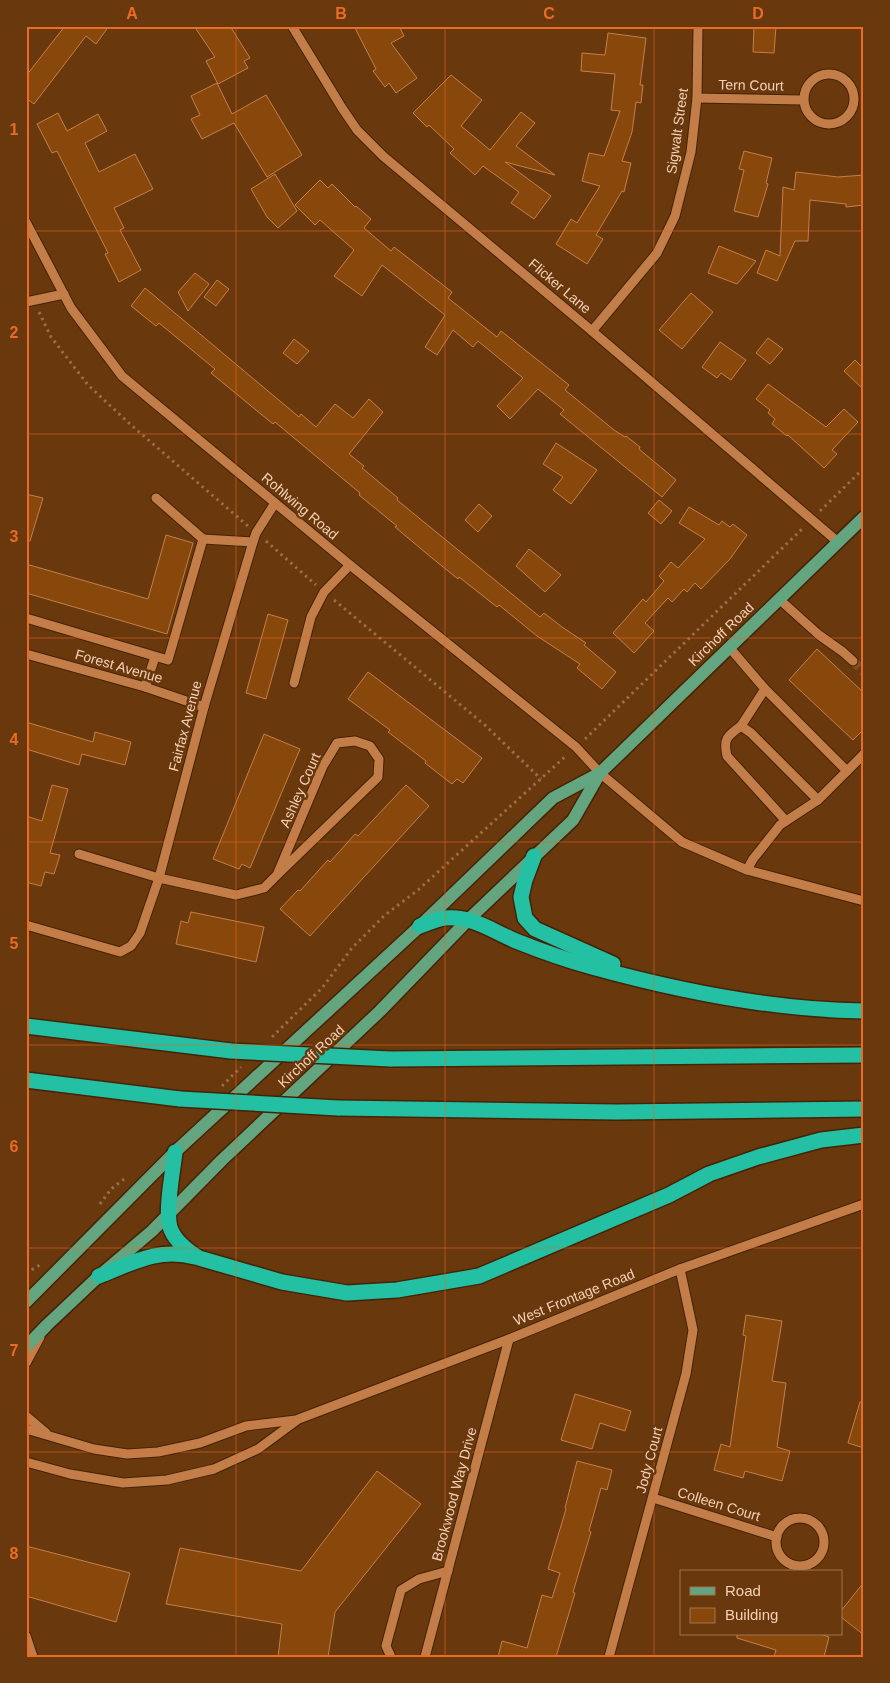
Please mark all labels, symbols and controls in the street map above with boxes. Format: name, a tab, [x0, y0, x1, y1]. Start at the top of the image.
text: A	[126, 5, 138, 22]
text: B	[335, 5, 347, 22]
text: C	[543, 5, 555, 22]
text: D	[752, 5, 764, 22]
street label: Tern Court	[718, 76, 784, 94]
street label: Sigwalt Street	[663, 87, 691, 175]
text: 1	[10, 121, 19, 138]
street label: Flicker Lane	[526, 255, 595, 317]
text: 2	[10, 324, 19, 341]
street label: Rohlwing Road	[258, 469, 342, 543]
text: 3	[10, 528, 19, 545]
street label: Kirchoff Road	[685, 599, 757, 669]
street label: Forest Avenue	[74, 646, 165, 686]
street label: Fairfax Avenue	[165, 679, 205, 773]
text: 4	[10, 731, 19, 748]
street label: Ashley Court	[276, 750, 324, 830]
text: 5	[10, 935, 19, 952]
street label: Kirchoff Road	[275, 1021, 347, 1091]
text: 6	[10, 1138, 19, 1155]
street label: West Frontage Road	[511, 1265, 637, 1329]
text: 7	[10, 1342, 19, 1359]
street label: Brookwood Way Drive	[428, 1425, 480, 1563]
street label: Jody Court	[633, 1425, 666, 1495]
street label: Colleen Court	[676, 1484, 762, 1524]
text: 8	[10, 1545, 19, 1562]
legend	[680, 1570, 842, 1636]
text: Road	[725, 1582, 761, 1599]
text: Building	[725, 1606, 778, 1623]

